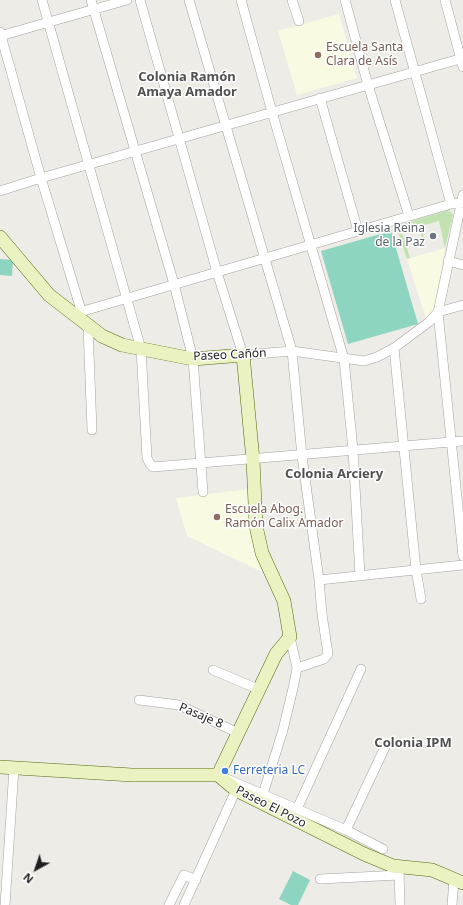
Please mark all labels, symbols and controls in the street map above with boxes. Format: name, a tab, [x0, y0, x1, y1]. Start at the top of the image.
place label: Escuela Santa Clara de Asís	[326, 41, 403, 69]
marker: Escuela Santa Clara de Asís	[313, 50, 323, 60]
district label: Colonia Ramón Amaya Amador	[137, 69, 237, 100]
place label: Iglesia Reina de la Paz	[354, 222, 425, 250]
marker: Iglesia Reina de la Paz	[428, 231, 438, 241]
street label: Paseo Cañón	[193, 346, 267, 364]
district label: Colonia Arciery	[285, 466, 383, 482]
place label: Escuela Abog. Ramón Calix Amador	[225, 503, 343, 531]
marker: Escuela Abog. Ramón Calix Amador	[212, 512, 222, 522]
street label: Pasaje 8	[177, 700, 225, 732]
district label: Colonia IPM	[374, 735, 452, 751]
place label: Ferreteria LC	[233, 764, 305, 778]
marker: Ferreteria LC	[220, 766, 230, 776]
street label: Paseo El Pozo	[233, 783, 309, 831]
north arrow	[16, 849, 56, 889]
text: N	[20, 870, 36, 887]

